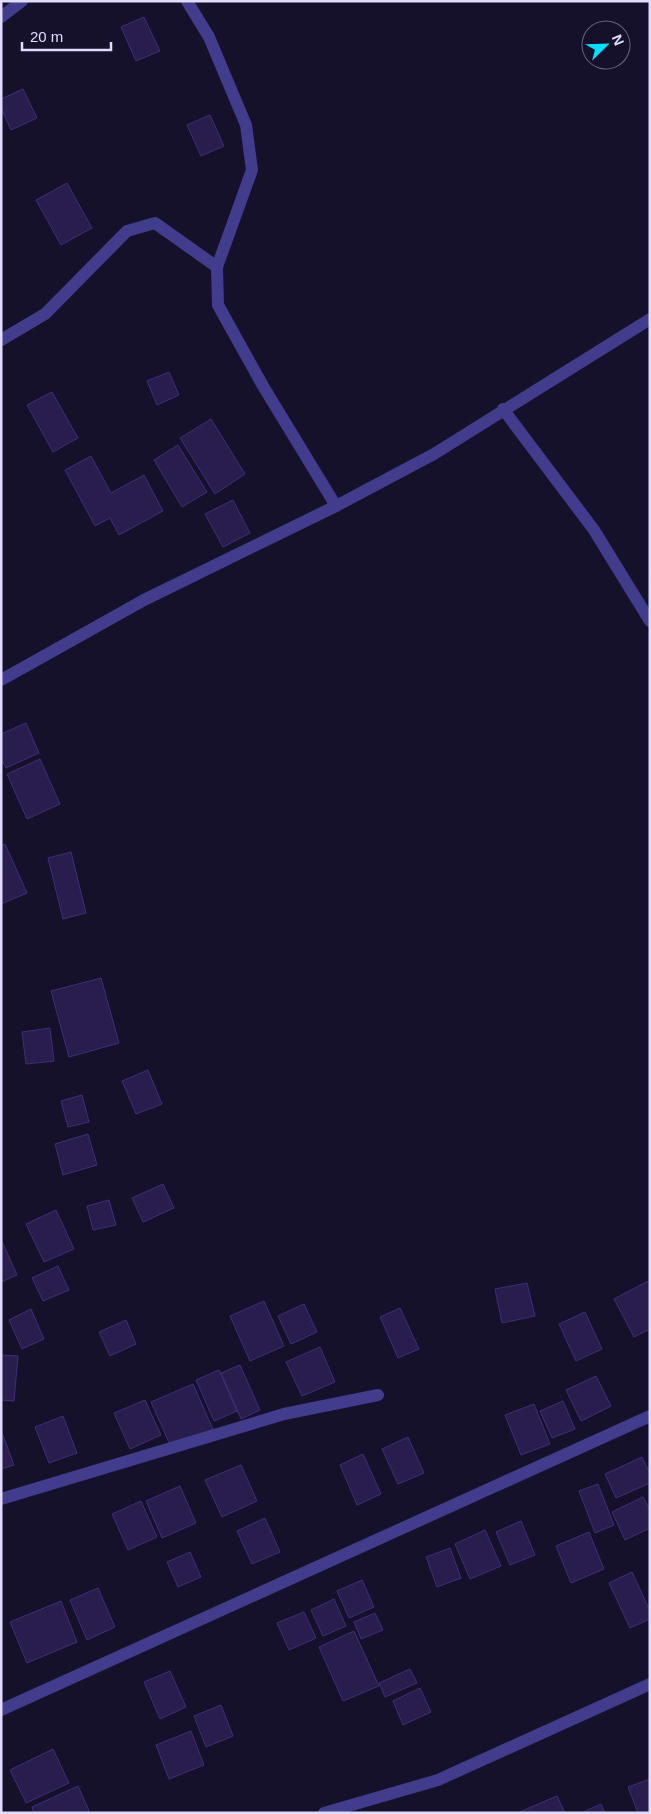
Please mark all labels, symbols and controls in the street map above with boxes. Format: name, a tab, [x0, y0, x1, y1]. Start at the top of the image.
scale bar	[22, 20, 111, 52]
north arrow	[581, 20, 631, 70]
text: 20 m	[30, 28, 63, 45]
text: N	[609, 32, 627, 48]

